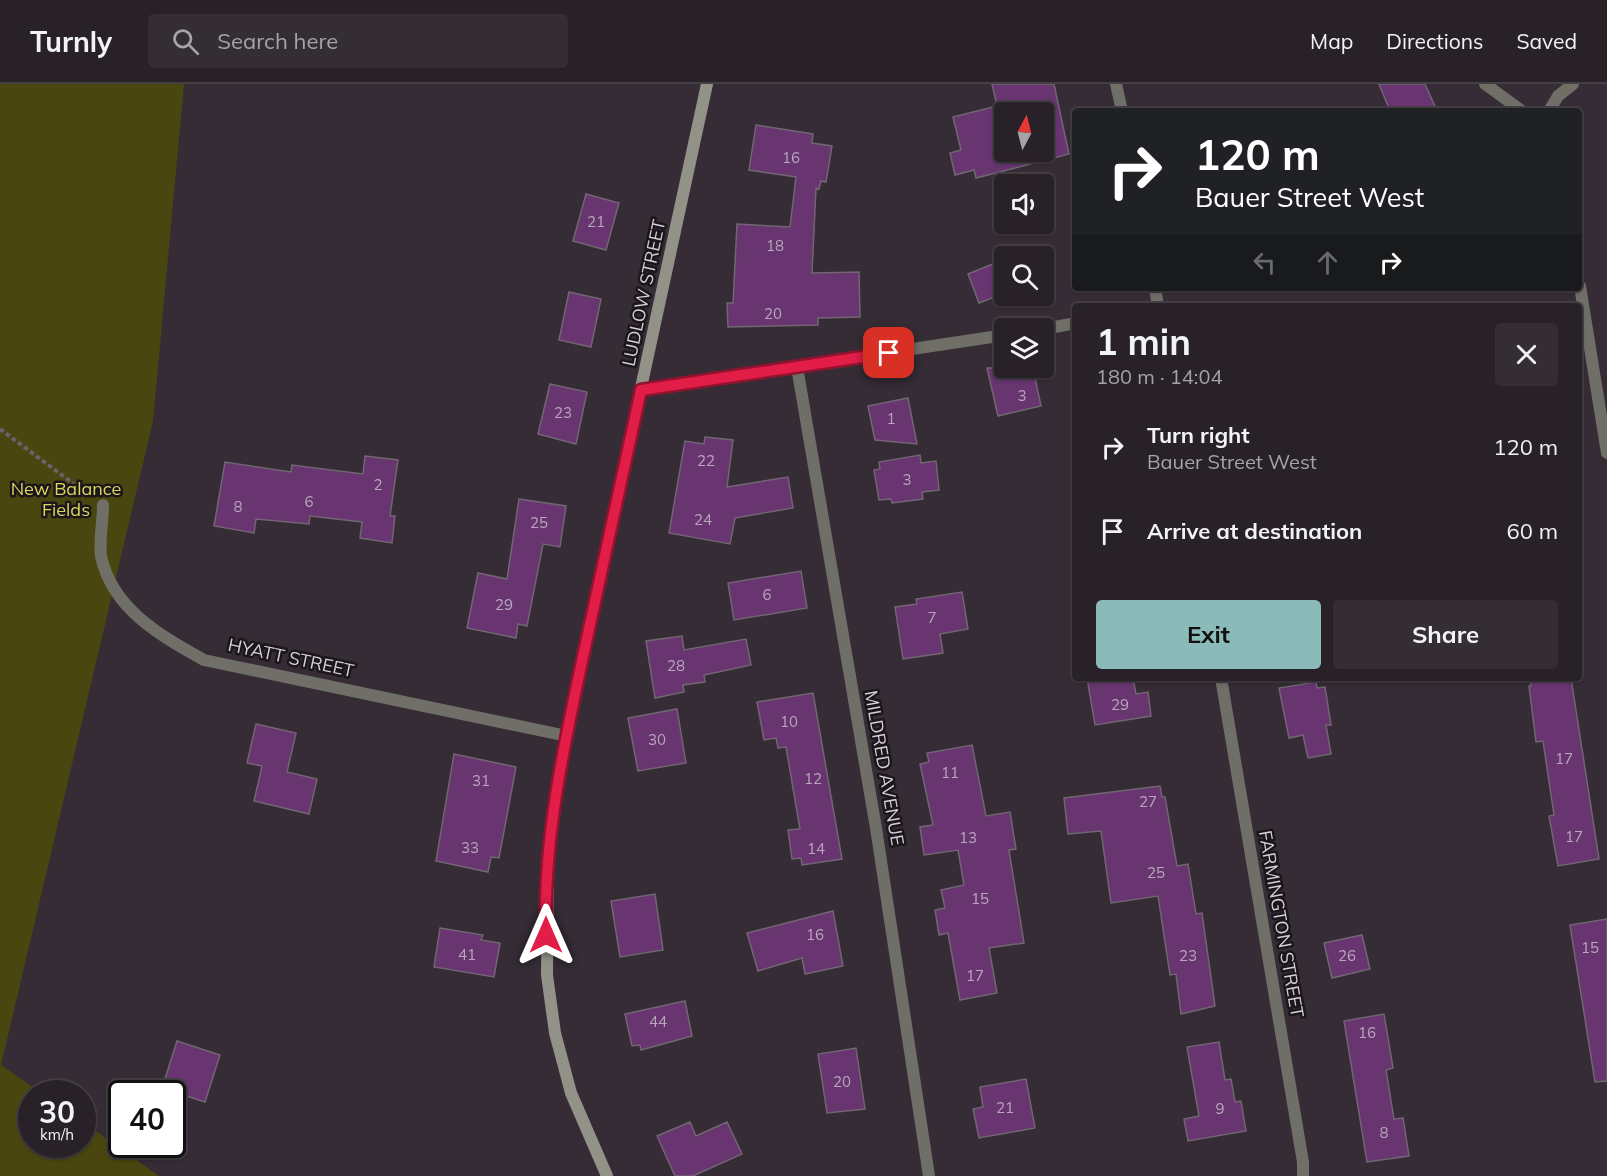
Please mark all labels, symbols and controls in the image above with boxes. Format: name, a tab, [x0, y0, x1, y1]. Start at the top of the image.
search box	[148, 14, 568, 68]
text: Turnly	[30, 24, 112, 59]
icon: search	[169, 25, 202, 58]
text: Search here	[217, 27, 338, 55]
text: Map	[1310, 28, 1353, 54]
text: Directions	[1386, 28, 1483, 54]
text: Saved	[1516, 28, 1577, 54]
north arrow	[994, 102, 1054, 162]
map controls	[994, 102, 1054, 378]
text: 120 m	[1195, 128, 1320, 181]
icon: right	[1096, 132, 1174, 210]
house number: 16	[782, 148, 800, 167]
button: sound	[994, 174, 1054, 234]
text: Bauer Street West	[1195, 180, 1424, 214]
house number: 21	[587, 212, 605, 231]
street label: LUDLOW STREET	[617, 217, 670, 368]
house number: 18	[766, 236, 784, 255]
button: search	[994, 246, 1054, 306]
icon: left	[1248, 246, 1281, 279]
icon: ahead	[1311, 246, 1344, 279]
icon: right	[1374, 246, 1407, 279]
house number: 20	[764, 304, 782, 323]
button: layers	[994, 318, 1054, 378]
text: 1 min	[1096, 319, 1191, 364]
button: close	[1495, 323, 1558, 386]
pin	[863, 327, 914, 378]
icon: arrive	[872, 336, 905, 369]
text: 180 m · 14:04	[1096, 364, 1222, 389]
house number: 3	[1017, 386, 1027, 405]
house number: 23	[554, 403, 572, 422]
house number: 1	[886, 409, 896, 428]
text: Turn right	[1147, 421, 1250, 449]
icon: right	[1096, 431, 1129, 464]
text: 120 m	[1493, 433, 1558, 461]
text: Bauer Street West	[1147, 449, 1317, 474]
house number: 22	[697, 451, 715, 470]
house number: 3	[902, 470, 912, 489]
house number: 2	[373, 475, 383, 494]
park label: New Balance Fields	[11, 477, 121, 521]
house number: 6	[304, 492, 314, 511]
house number: 8	[233, 497, 243, 516]
house number: 24	[694, 510, 712, 529]
house number: 25	[530, 513, 548, 532]
icon: arrive	[1096, 515, 1129, 548]
text: Arrive at destination	[1147, 517, 1362, 545]
text: 60 m	[1507, 517, 1558, 545]
house number: 6	[762, 585, 772, 604]
house number: 29	[495, 595, 513, 614]
button: Exit	[1096, 600, 1321, 669]
button: Share	[1333, 600, 1558, 669]
house number: 7	[927, 608, 937, 627]
street label: HYATT STREET	[226, 633, 356, 682]
house number: 28	[667, 656, 685, 675]
street label: MILDRED AVENUE	[860, 689, 909, 847]
house number: 29	[1111, 695, 1129, 714]
house number: 10	[780, 712, 798, 731]
house number: 30	[648, 730, 666, 749]
house number: 17	[1555, 749, 1573, 768]
house number: 11	[941, 763, 959, 782]
house number: 12	[804, 769, 822, 788]
house number: 31	[472, 771, 490, 790]
house number: 27	[1139, 792, 1157, 811]
house number: 17	[1565, 827, 1583, 846]
house number: 13	[959, 828, 977, 847]
street label: FARMINGTON STREET	[1254, 829, 1309, 1019]
house number: 33	[461, 838, 479, 857]
house number: 14	[807, 839, 825, 858]
house number: 25	[1147, 863, 1165, 882]
house number: 15	[971, 889, 989, 908]
position arrow	[514, 903, 578, 967]
house number: 16	[806, 925, 824, 944]
house number: 15	[1581, 938, 1599, 957]
house number: 41	[458, 945, 476, 964]
house number: 23	[1179, 946, 1197, 965]
house number: 26	[1338, 946, 1356, 965]
house number: 17	[966, 966, 984, 985]
house number: 44	[649, 1012, 667, 1031]
house number: 16	[1358, 1023, 1376, 1042]
house number: 20	[833, 1072, 851, 1091]
speed limit sign: 40	[108, 1080, 186, 1158]
text: 30	[39, 1093, 75, 1131]
house number: 21	[996, 1098, 1014, 1117]
house number: 9	[1215, 1099, 1225, 1118]
house number: 8	[1379, 1123, 1389, 1142]
text: km/h	[40, 1125, 74, 1144]

